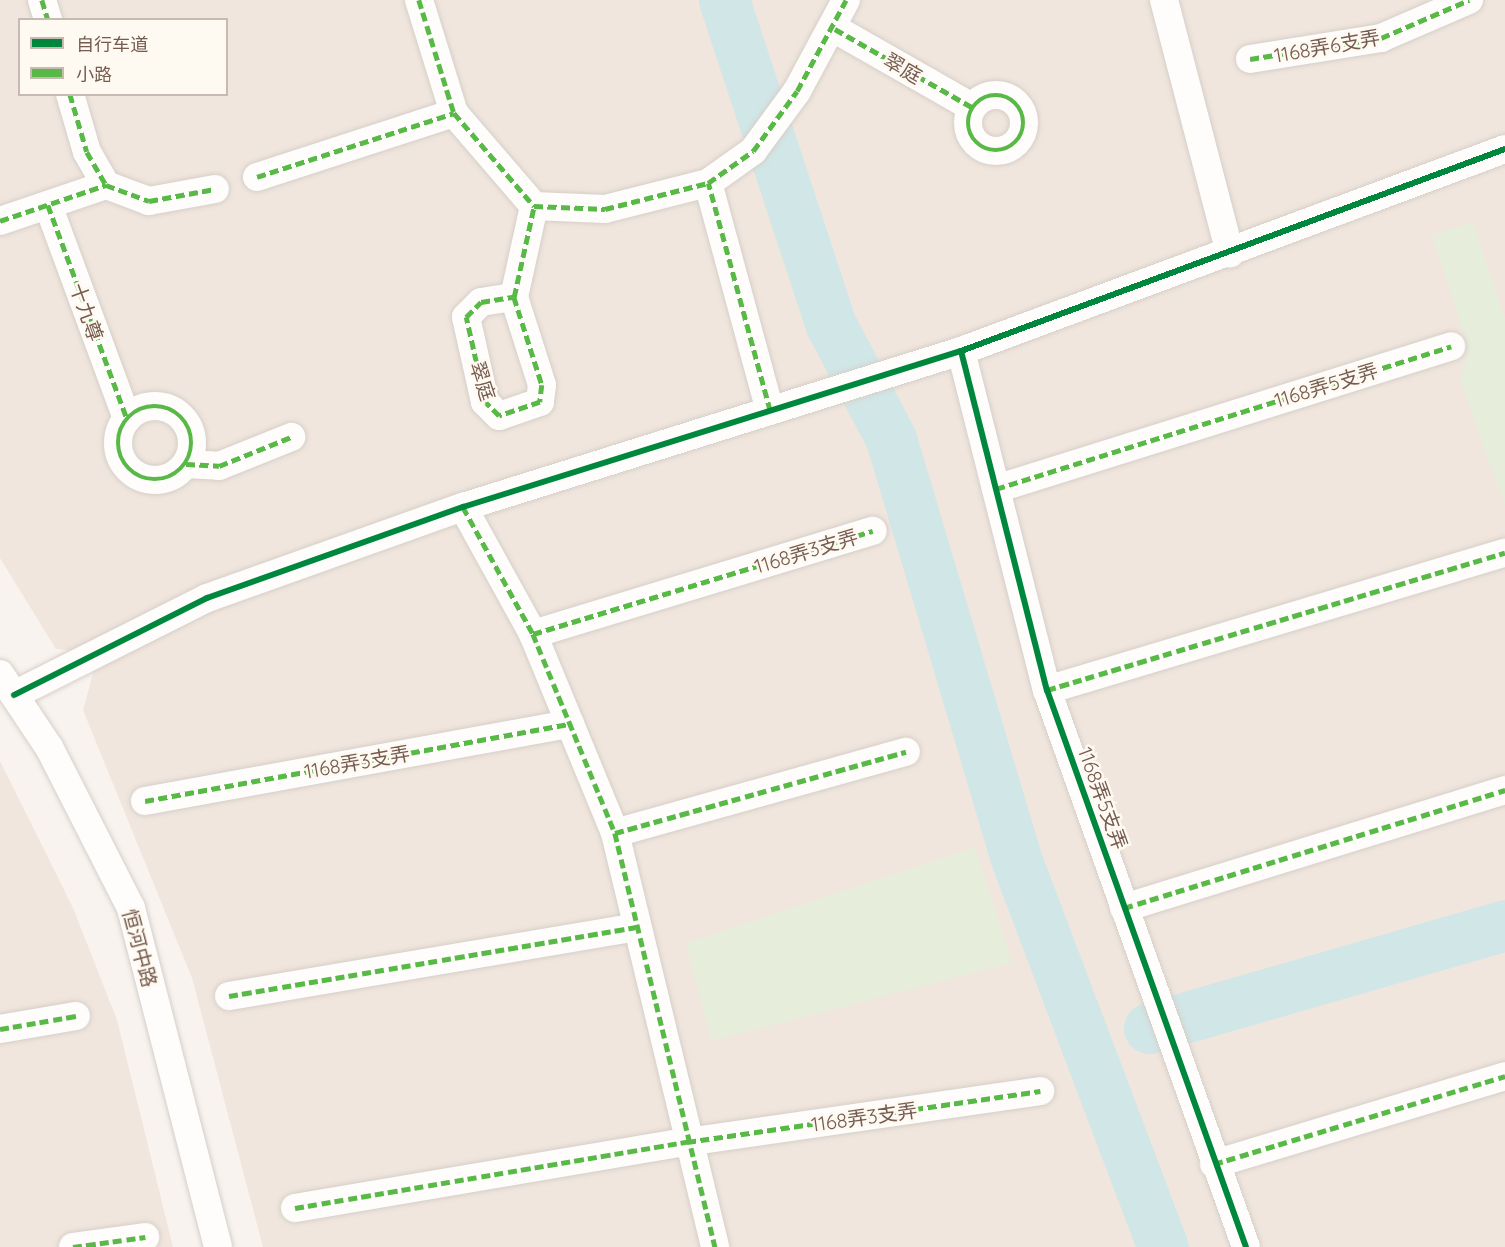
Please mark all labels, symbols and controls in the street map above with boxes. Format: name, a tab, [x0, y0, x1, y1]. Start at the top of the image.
legend	[18, 18, 228, 96]
street label: 1168弄6支弄	[1272, 25, 1382, 67]
text: 自行车道	[76, 33, 148, 56]
street label: 翠庭	[880, 48, 926, 88]
text: 小路	[76, 63, 112, 86]
street label: 十九尊	[65, 280, 109, 344]
street label: 翠庭	[465, 358, 501, 404]
street label: 1168弄5支弄	[1271, 358, 1381, 412]
street label: 1168弄3支弄	[751, 524, 861, 578]
street label: 1168弄3支弄	[302, 741, 412, 783]
street label: 1168弄5支弄	[1073, 744, 1133, 852]
street label: 恒河中路	[118, 906, 162, 990]
street label: 1168弄3支弄	[809, 1098, 919, 1136]

